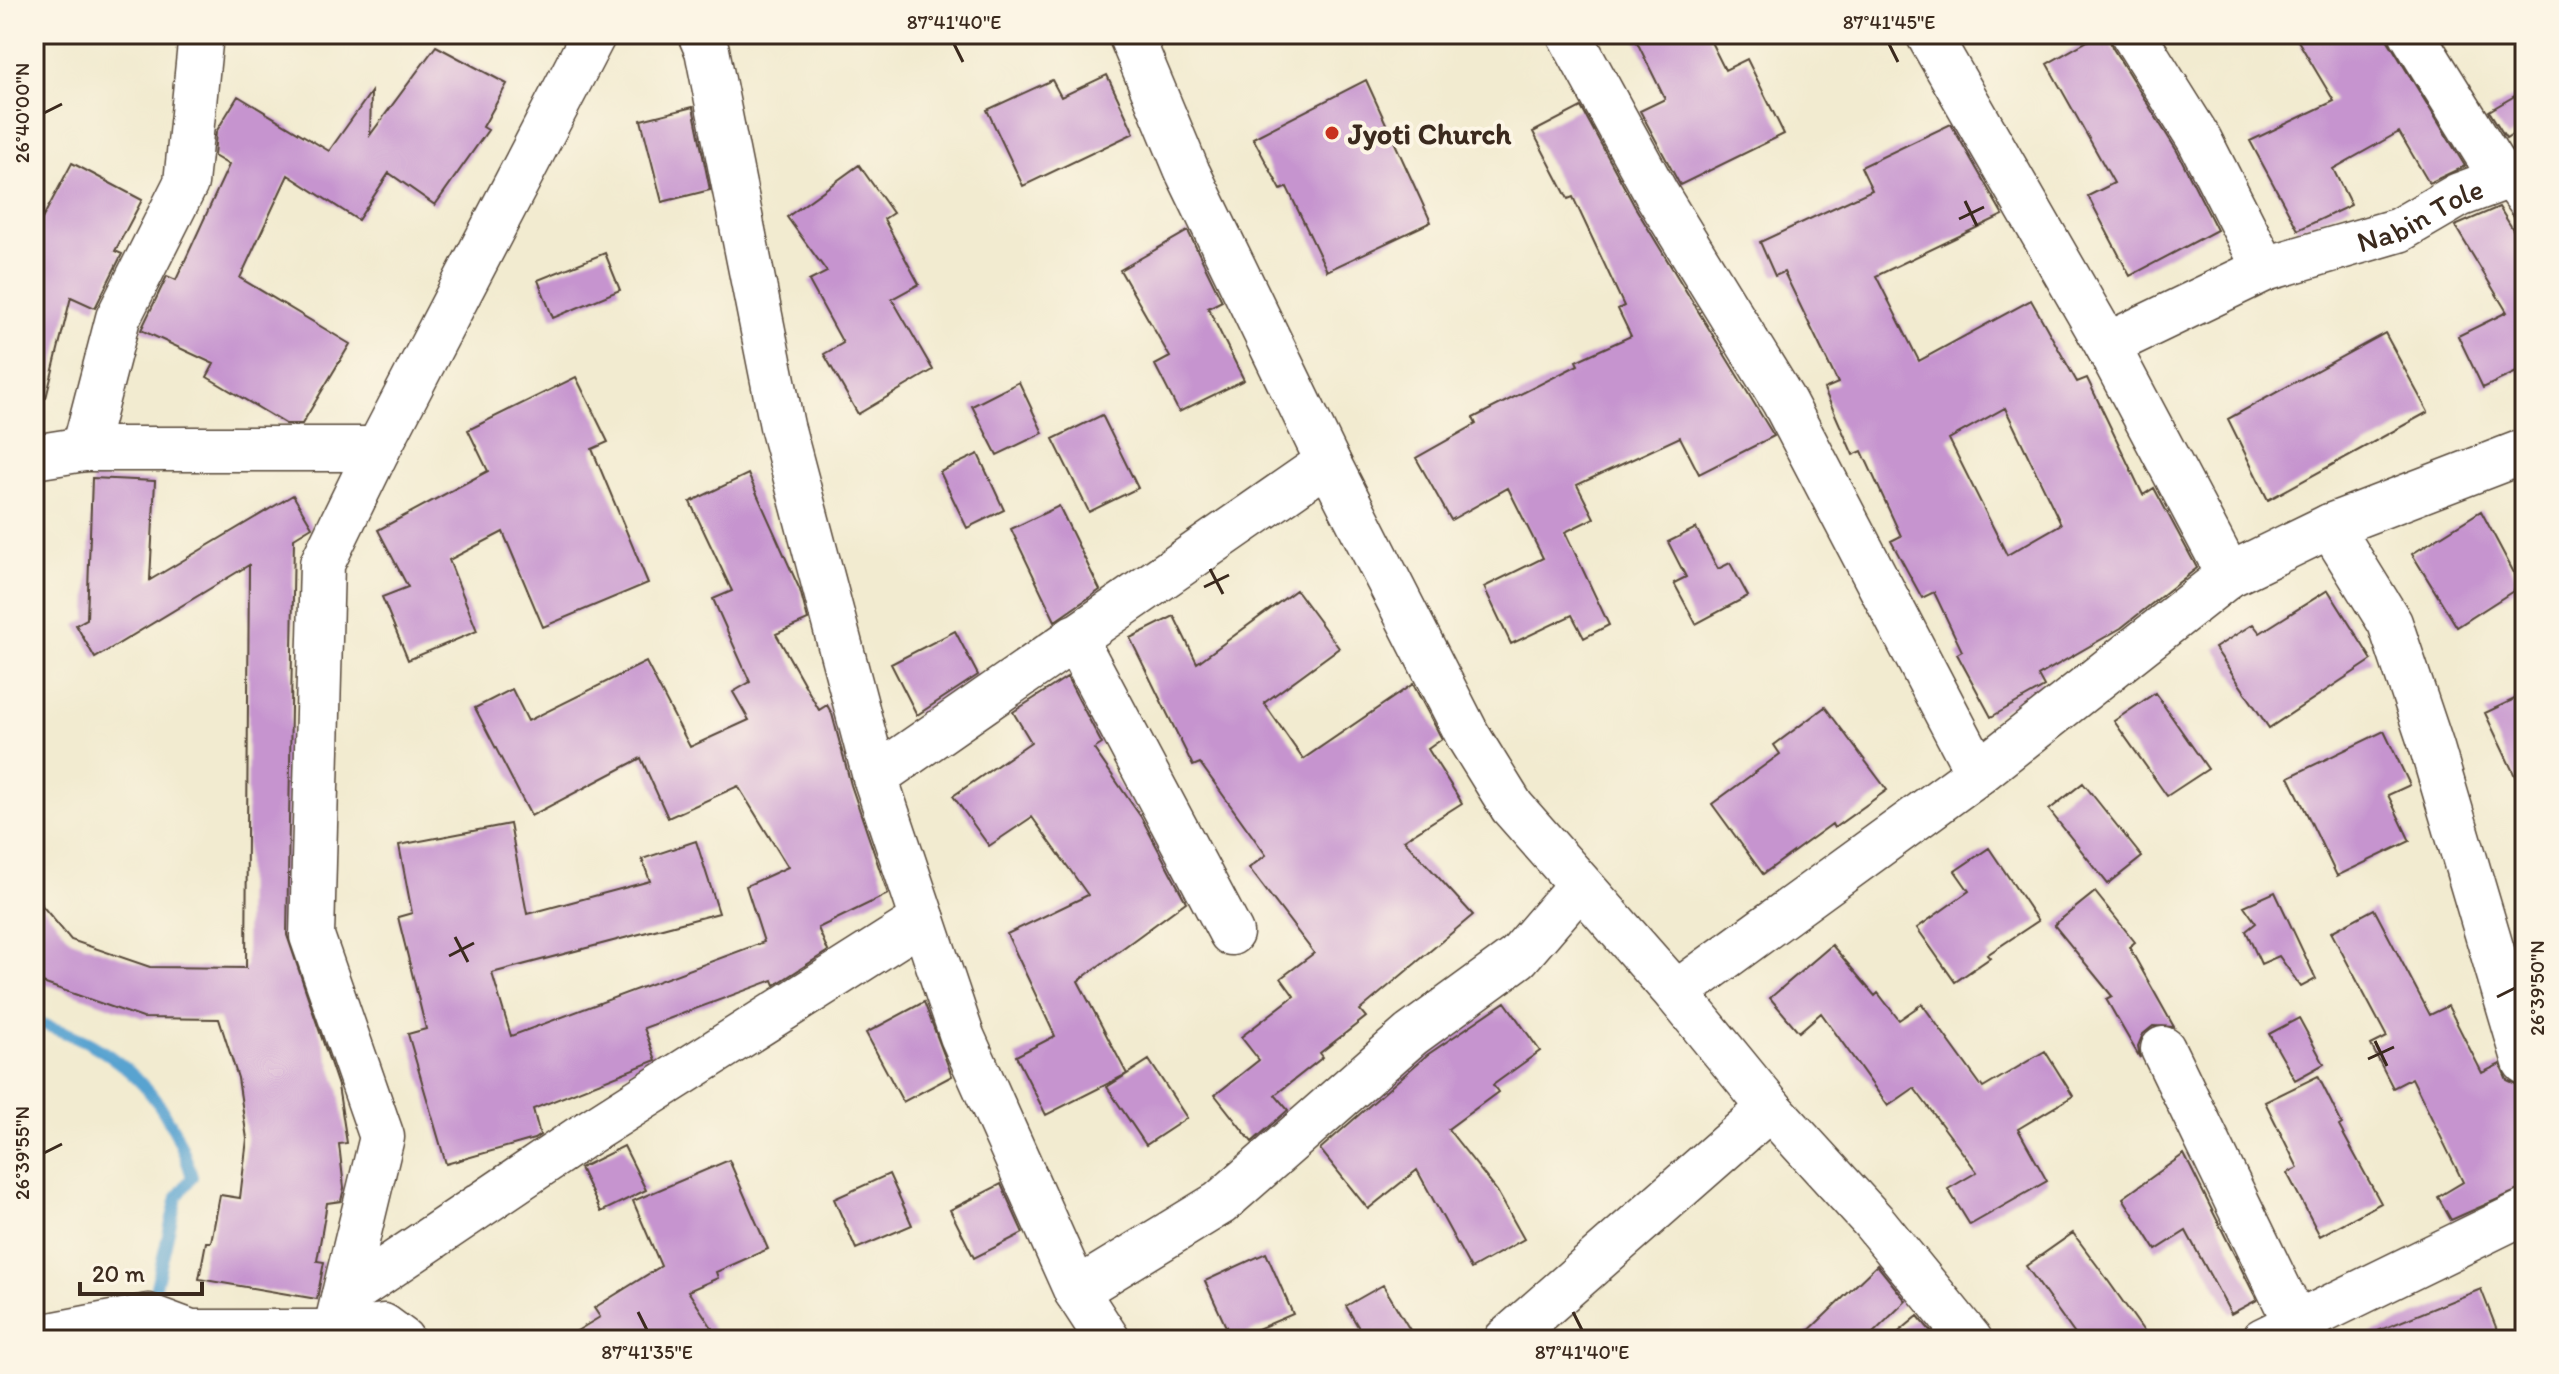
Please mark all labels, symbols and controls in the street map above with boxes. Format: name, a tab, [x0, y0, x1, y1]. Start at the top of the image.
text: 87°41'40"E	[907, 10, 1001, 34]
text: 87°41'45"E	[1843, 10, 1935, 34]
text: 26°40'00"N	[10, 63, 34, 163]
place label: Jyoti Church	[1347, 115, 1512, 152]
marker: Jyoti Church	[1323, 124, 1341, 142]
street label: Nabin Tole	[2352, 169, 2488, 260]
text: 26°39'50"N	[2525, 940, 2549, 1036]
text: 26°39'55"N	[10, 1106, 34, 1200]
scale bar	[80, 1246, 202, 1296]
text: 20 m	[92, 1259, 145, 1288]
text: 87°41'35"E	[601, 1340, 693, 1364]
text: 87°41'40"E	[1535, 1340, 1629, 1364]

